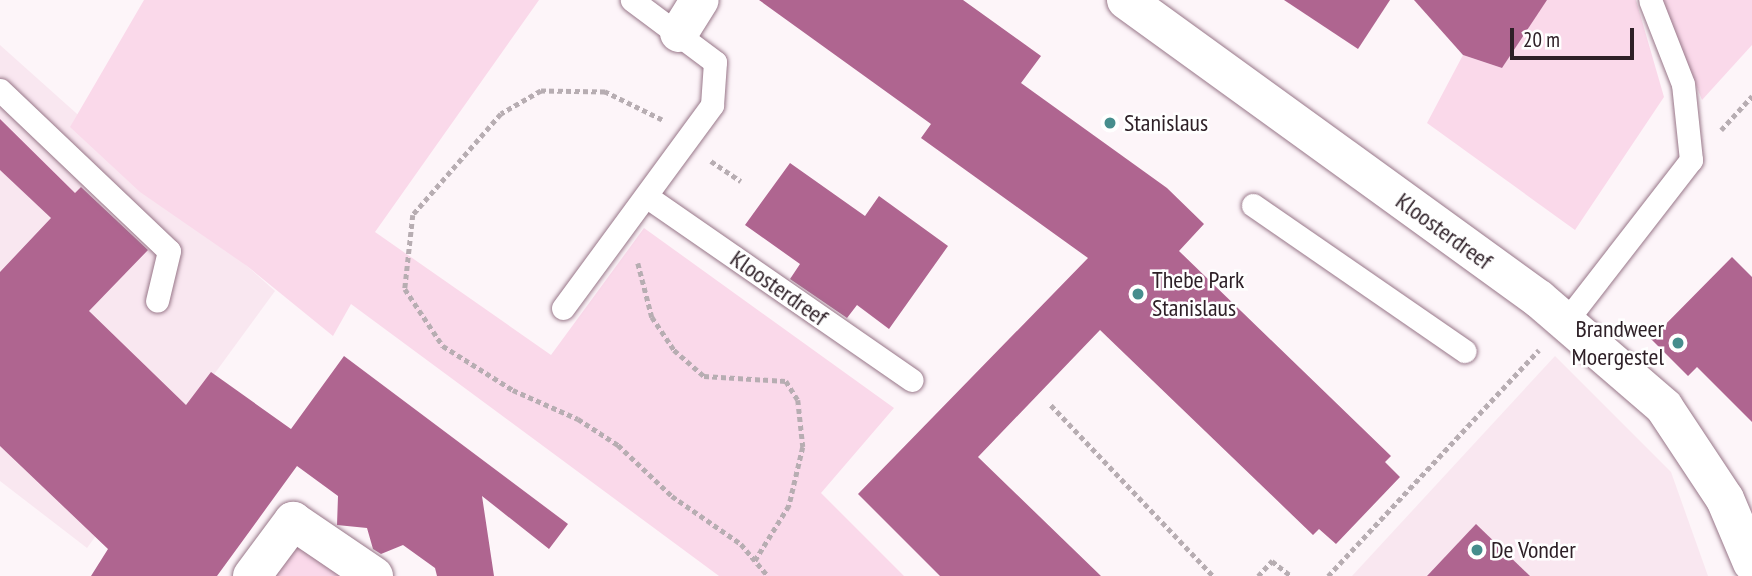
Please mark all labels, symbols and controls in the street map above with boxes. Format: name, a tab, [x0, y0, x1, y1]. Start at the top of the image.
scale bar	[1514, 14, 1638, 58]
text: 20 m	[1523, 26, 1560, 53]
place label: Stanislaus	[1124, 109, 1208, 137]
marker: Stanislaus	[1102, 115, 1118, 131]
street label: Kloosterdreef	[1390, 186, 1498, 276]
street label: Kloosterdreef	[725, 244, 833, 332]
place label: Thebe Park Stanislaus	[1152, 266, 1244, 322]
marker: Thebe Park Stanislaus	[1130, 286, 1146, 302]
place label: Brandweer Moergestel	[1572, 315, 1664, 371]
marker: Brandweer Moergestel	[1670, 335, 1686, 351]
place label: De Vonder	[1491, 536, 1576, 564]
marker: De Vonder	[1469, 542, 1485, 558]

